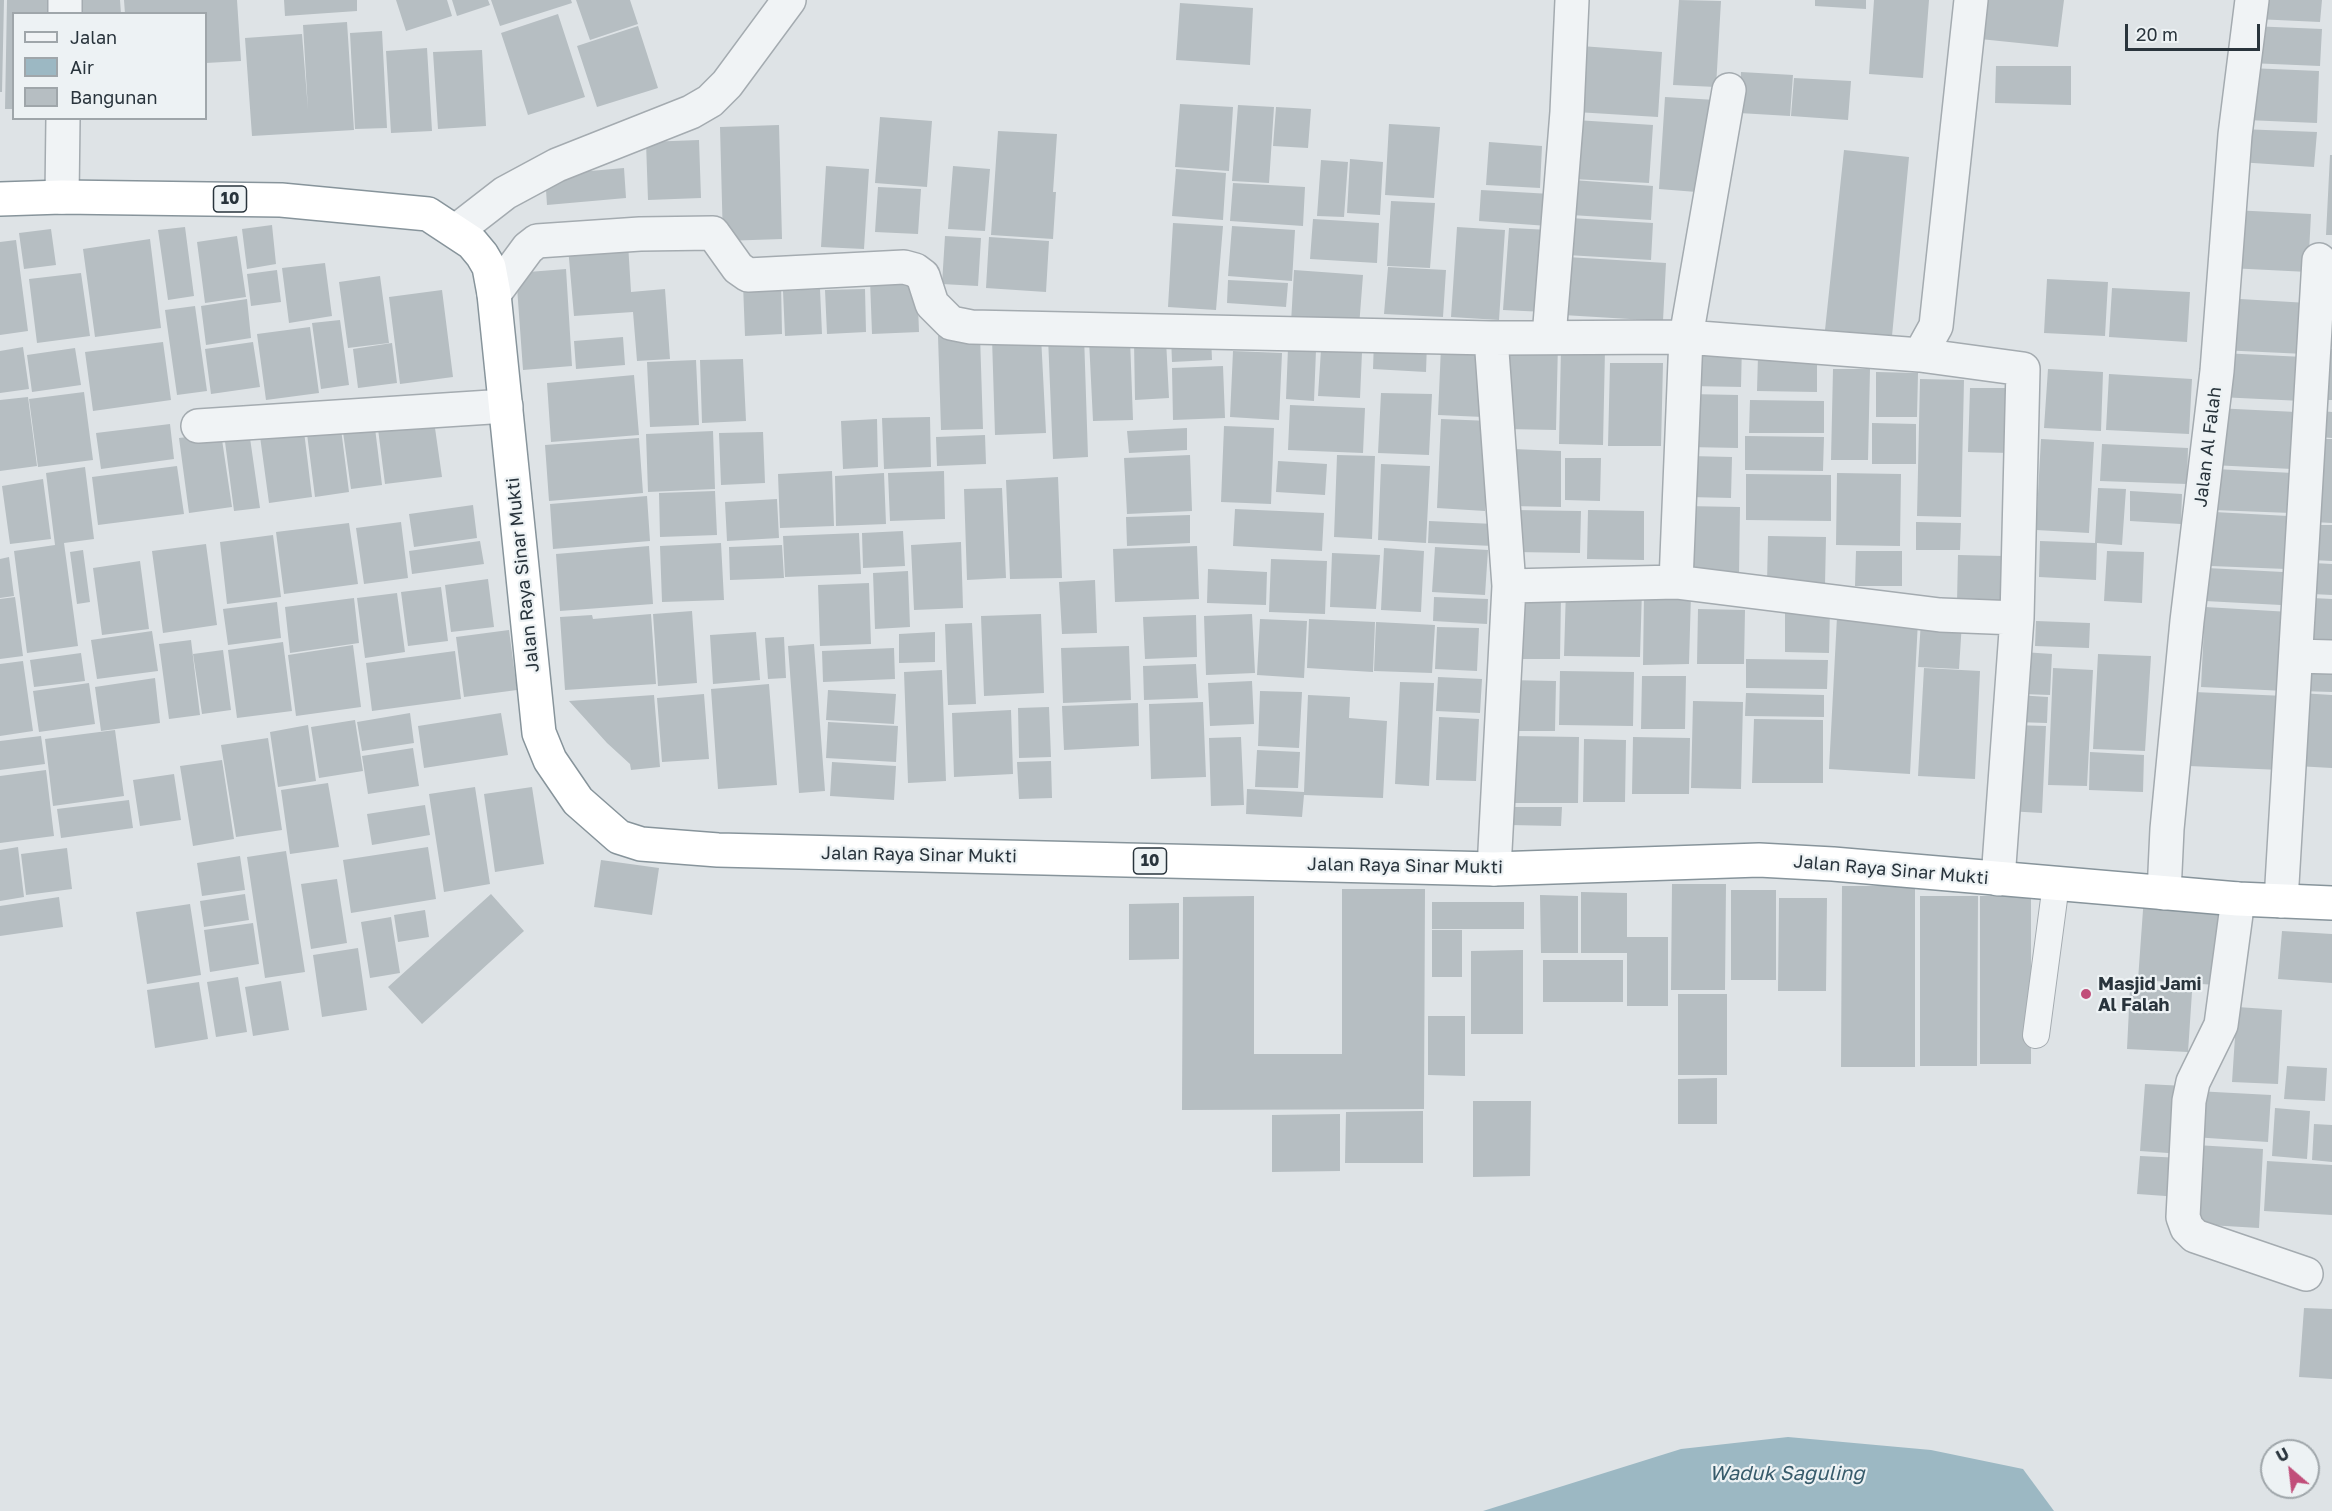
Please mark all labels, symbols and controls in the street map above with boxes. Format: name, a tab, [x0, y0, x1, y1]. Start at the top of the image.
legend	[12, 12, 207, 120]
scale bar	[2128, 12, 2263, 50]
text: 20 m	[2136, 23, 2178, 45]
text: Jalan	[70, 26, 117, 48]
text: Air	[70, 56, 94, 78]
text: Bangunan	[70, 86, 158, 108]
road number: 10	[214, 186, 246, 212]
street label: Jalan Al Falah	[2190, 386, 2226, 508]
street label: Jalan Raya Sinar Mukti	[502, 477, 544, 673]
street label: Jalan Raya Sinar Mukti	[821, 842, 1017, 868]
road number: 10	[1134, 848, 1166, 874]
street label: Jalan Raya Sinar Mukti	[1793, 851, 1989, 889]
street label: Jalan Raya Sinar Mukti	[1307, 853, 1503, 879]
place label: Masjid Jami Al Falah	[2098, 973, 2201, 1016]
marker: Masjid Jami Al Falah	[2079, 987, 2093, 1001]
north arrow	[2260, 1439, 2320, 1499]
text: U	[2273, 1443, 2292, 1466]
water label: Waduk Saguling	[1709, 1462, 1865, 1486]

